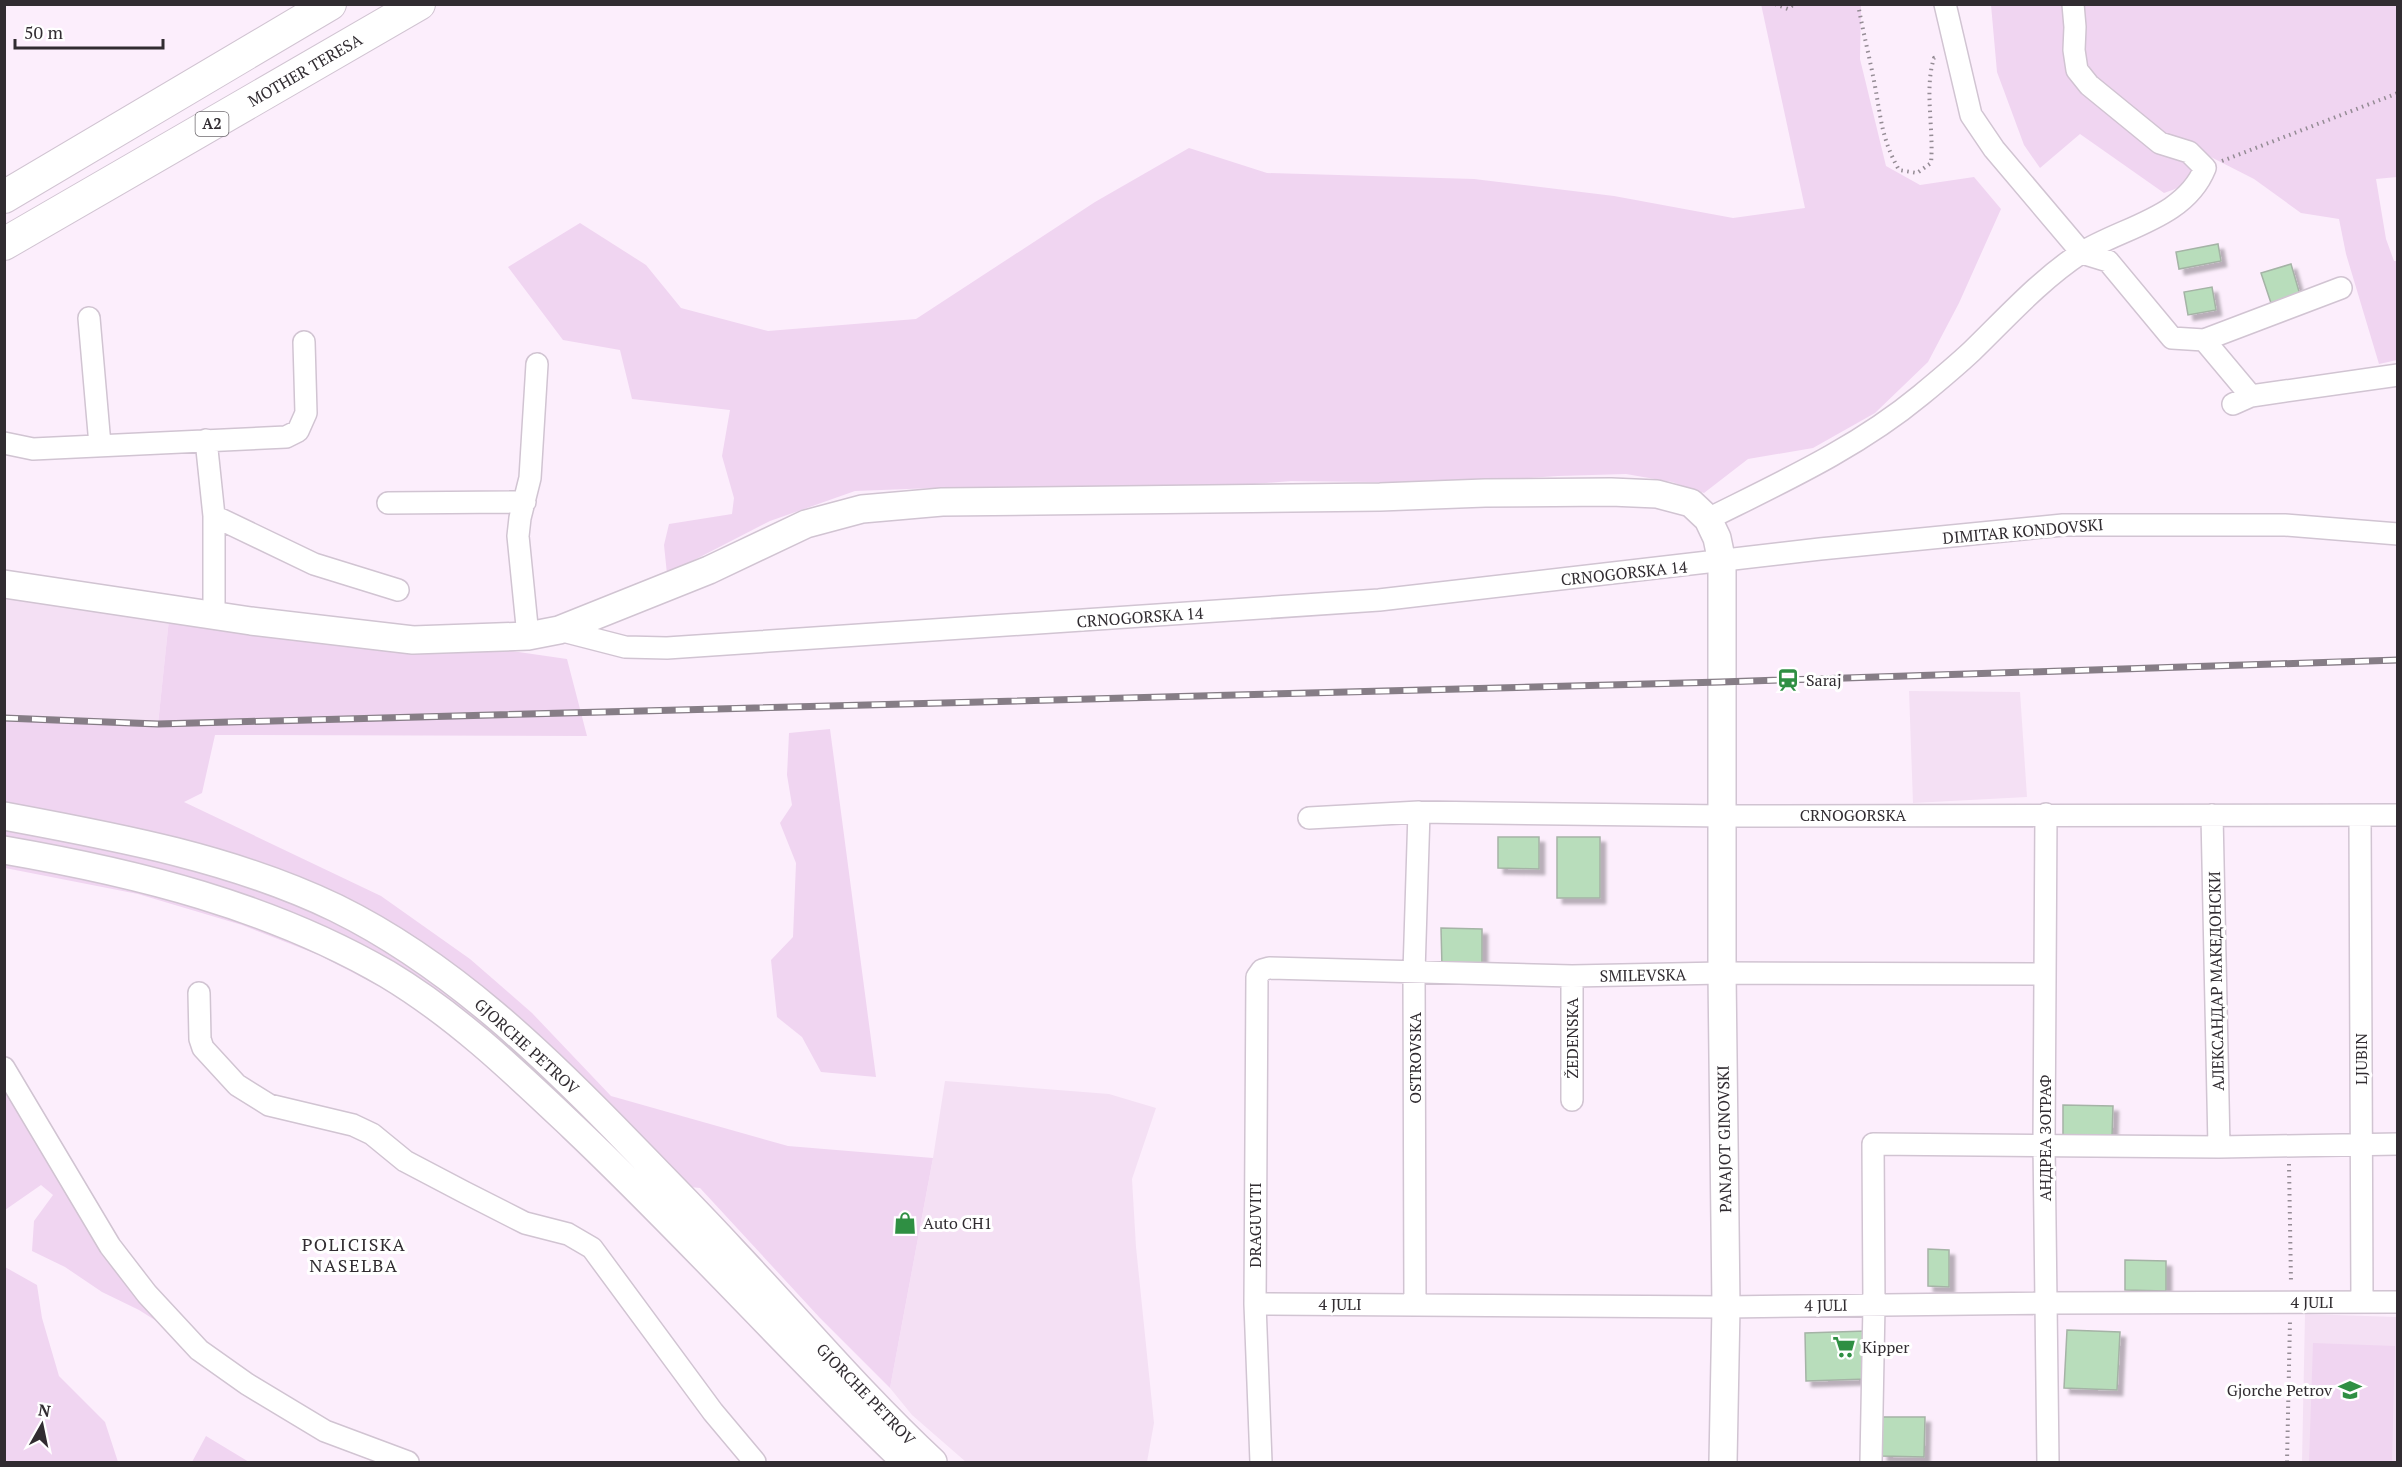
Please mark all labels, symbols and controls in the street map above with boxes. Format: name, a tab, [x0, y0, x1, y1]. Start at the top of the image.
scale bar	[15, 12, 164, 50]
text: 50 m	[24, 20, 64, 44]
street label: MOTHER TERESA	[244, 28, 366, 112]
road number: A2	[196, 112, 228, 136]
street label: DIMITAR KONDOVSKI	[1942, 513, 2104, 549]
street label: CRNOGORSKA 14	[1560, 555, 1689, 591]
street label: CRNOGORSKA 14	[1076, 602, 1205, 632]
station icon: Saraj	[1775, 667, 1801, 693]
place label: Saraj	[1806, 669, 1842, 691]
street label: CRNOGORSKA	[1800, 804, 1906, 826]
street label: АЛЕКСАНДАР МАКЕДОНСКИ	[2203, 871, 2229, 1091]
street label: SMILEVSKA	[1600, 963, 1687, 987]
street label: GJORCHE PETROV	[470, 993, 584, 1099]
street label: ŽEDENSKA	[1561, 997, 1583, 1078]
street label: OSTROVSKA	[1404, 1012, 1426, 1104]
street label: LJUBIN	[2350, 1033, 2372, 1085]
street label: PANAJOT GINOVSKI	[1712, 1065, 1736, 1213]
street label: АНДРЕА ЗОГРАФ	[2034, 1075, 2056, 1201]
street label: DRAGUVITI	[1244, 1182, 1266, 1268]
shop icon: Auto CH1	[892, 1210, 918, 1236]
place label: Auto CH1	[923, 1212, 992, 1234]
district label: POLICISKA NASELBA	[302, 1232, 406, 1277]
street label: 4 JULI	[2290, 1291, 2334, 1313]
street label: 4 JULI	[1318, 1293, 1362, 1315]
street label: 4 JULI	[1804, 1294, 1848, 1316]
supermarket icon: Kipper	[1831, 1334, 1857, 1360]
place label: Kipper	[1862, 1336, 1910, 1358]
street label: GJORCHE PETROV	[812, 1338, 920, 1450]
school or university icon: Gjorche Petrov	[2337, 1377, 2363, 1403]
place label: Gjorche Petrov	[2227, 1379, 2333, 1401]
north arrow	[12, 1395, 72, 1455]
text: N	[37, 1398, 52, 1422]

